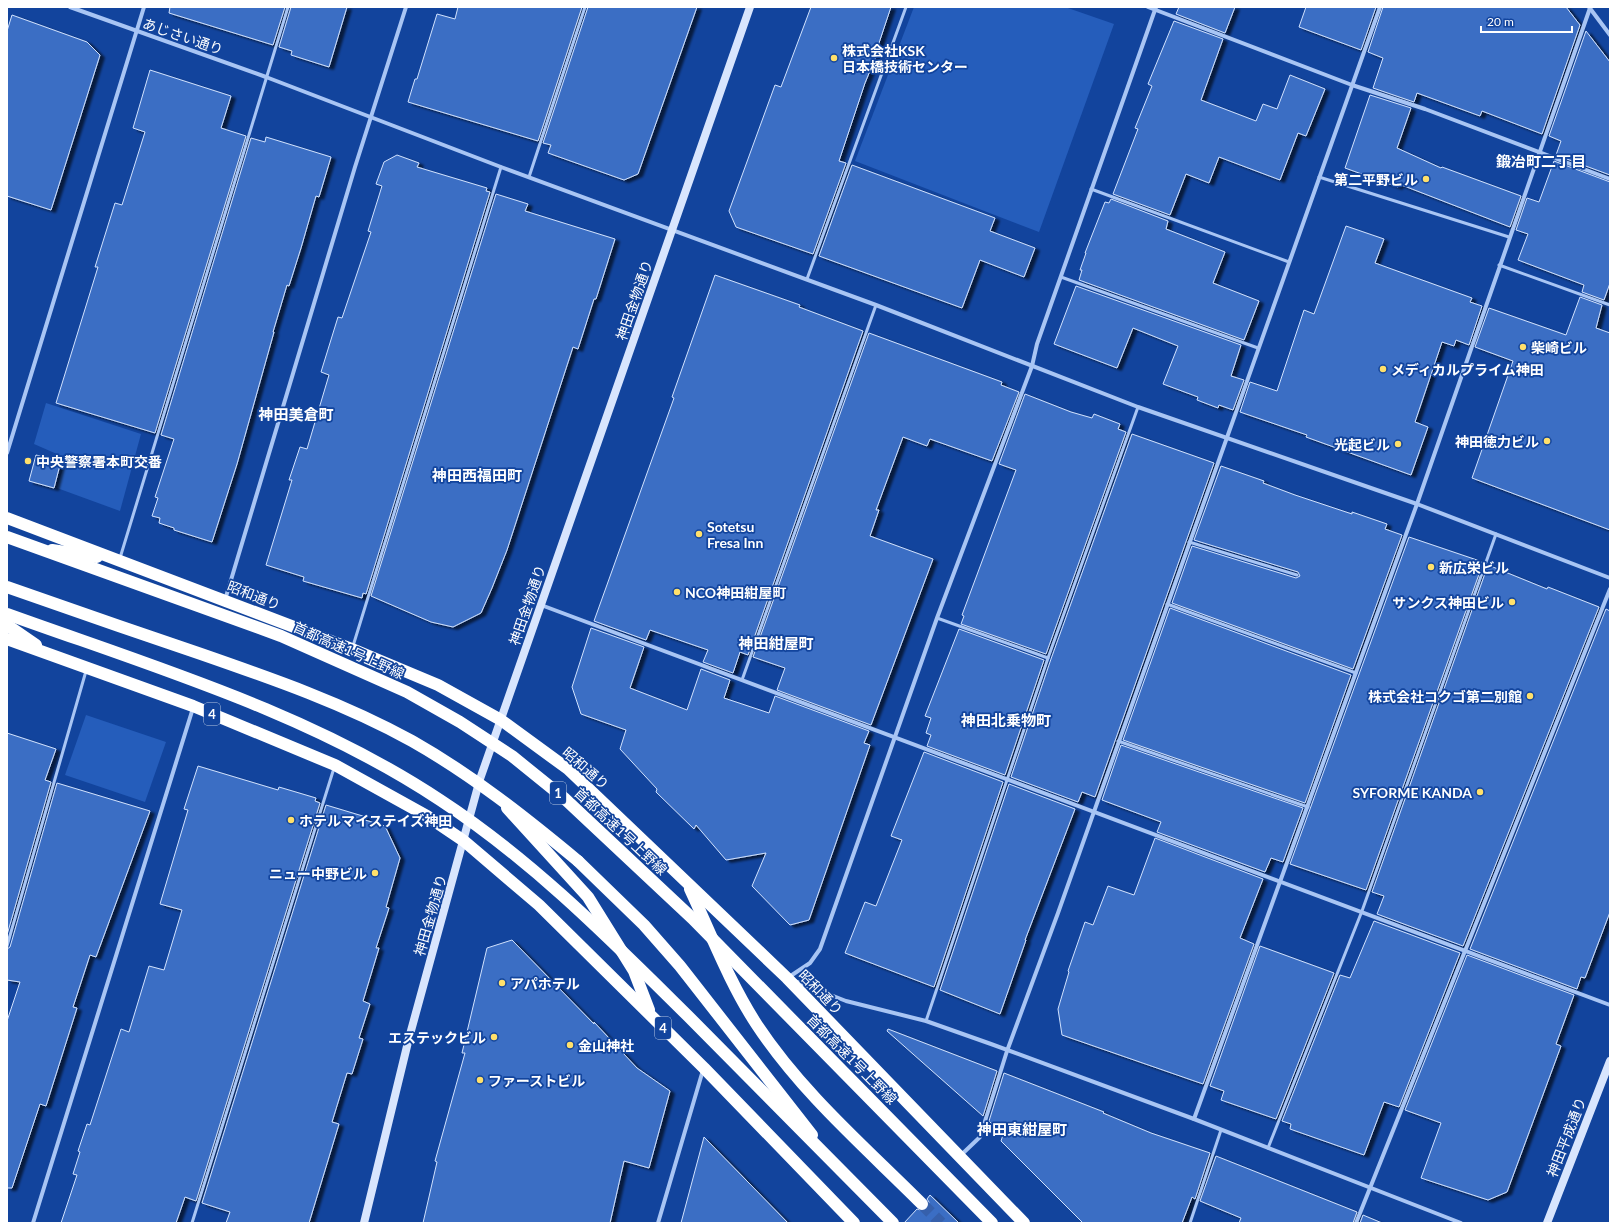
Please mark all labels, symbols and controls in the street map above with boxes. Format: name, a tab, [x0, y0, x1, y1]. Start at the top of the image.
scale bar	[1481, 8, 1572, 34]
street label: あじさい通り	[141, 14, 225, 58]
text: 20 m	[1487, 14, 1514, 29]
place label: 株式会社KSK 日本橋技術センター	[842, 42, 968, 75]
marker: 株式会社KSK 日本橋技術センター	[829, 53, 839, 63]
district label: 鍛冶町二丁目	[1496, 152, 1586, 170]
place label: 第二平野ビル	[1334, 171, 1418, 188]
marker: 第二平野ビル	[1421, 174, 1431, 184]
street label: 神田金物通り	[612, 258, 656, 342]
place label: 柴崎ビル	[1531, 339, 1587, 356]
marker: 柴崎ビル	[1518, 342, 1528, 352]
place label: メディカルプライム神田	[1391, 361, 1544, 378]
marker: メディカルプライム神田	[1378, 364, 1388, 374]
district label: 神田美倉町	[257, 405, 334, 423]
place label: 神田徳力ビル	[1455, 433, 1539, 450]
place label: 光起ビル	[1334, 436, 1390, 453]
marker: 神田徳力ビル	[1542, 436, 1552, 446]
marker: 光起ビル	[1393, 439, 1403, 449]
place label: 中央警察署本町交番	[36, 453, 162, 470]
marker: 中央警察署本町交番	[23, 456, 33, 466]
district label: 神田西福田町	[431, 466, 522, 484]
place label: Sotetsu Fresa Inn	[707, 518, 763, 551]
marker: Sotetsu Fresa Inn	[694, 529, 704, 539]
place label: 新広栄ビル	[1439, 559, 1509, 576]
marker: 新広栄ビル	[1426, 562, 1436, 572]
street label: 神田金物通り	[505, 563, 549, 647]
street label: 昭和通り	[225, 577, 283, 613]
place label: NCO神田紺屋町	[685, 584, 786, 601]
marker: NCO神田紺屋町	[672, 587, 682, 597]
place label: サンクス神田ビル	[1392, 594, 1504, 611]
marker: サンクス神田ビル	[1507, 597, 1517, 607]
street label: 首都高速1号上野線	[291, 618, 407, 682]
district label: 神田紺屋町	[737, 634, 814, 652]
place label: 株式会社コクゴ第二別館	[1368, 688, 1522, 705]
marker: 株式会社コクゴ第二別館	[1525, 691, 1535, 701]
road number: 4	[204, 703, 220, 725]
district label: 神田北乗物町	[960, 711, 1051, 729]
street label: 昭和通り	[559, 743, 613, 793]
road number: 1	[550, 782, 566, 804]
street label: 首都高速1号上野線	[571, 784, 671, 878]
place label: SYFORME KANDA	[1352, 784, 1472, 801]
marker: SYFORME KANDA	[1475, 787, 1485, 797]
place label: ホテルマイステイズ神田	[299, 812, 452, 829]
marker: ホテルマイステイズ神田	[286, 815, 296, 825]
place label: ニュー中野ビル	[269, 865, 367, 882]
marker: ニュー中野ビル	[370, 868, 380, 878]
street label: 神田金物通り	[410, 872, 450, 958]
street label: 昭和通り	[795, 966, 847, 1018]
place label: アパホテル	[510, 975, 580, 992]
marker: アパホテル	[497, 978, 507, 988]
street label: 首都高速1号上野線	[804, 1011, 900, 1107]
road number: 4	[655, 1017, 671, 1039]
place label: エステックビル	[388, 1029, 486, 1046]
marker: エステックビル	[489, 1032, 499, 1042]
place label: 金山神社	[578, 1037, 634, 1054]
marker: 金山神社	[565, 1040, 575, 1050]
place label: ファーストビル	[488, 1072, 585, 1089]
marker: ファーストビル	[475, 1075, 485, 1085]
street label: 神田平成通り	[1543, 1095, 1589, 1179]
district label: 神田東紺屋町	[976, 1120, 1067, 1138]

